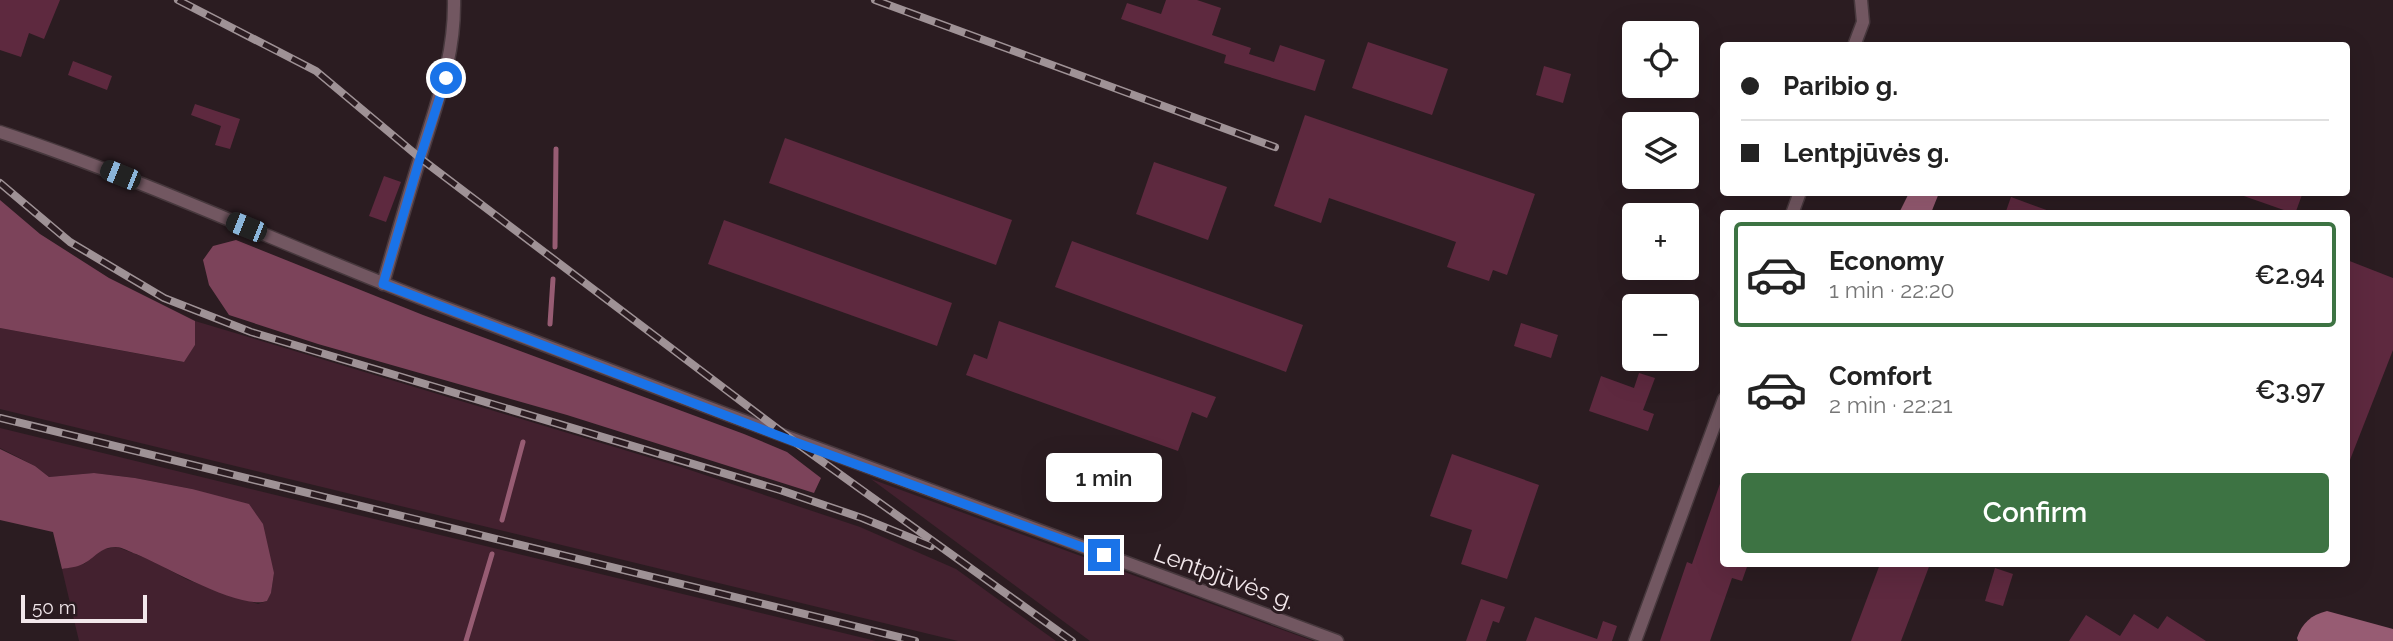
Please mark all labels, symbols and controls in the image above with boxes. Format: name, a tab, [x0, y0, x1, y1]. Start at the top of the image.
map controls	[1622, 21, 1699, 371]
button: locate	[1622, 21, 1699, 98]
route start	[430, 62, 462, 94]
text: Paribio g.	[1783, 71, 1898, 101]
button: layers	[1622, 112, 1699, 189]
text: Lentpjūvės g.	[1783, 138, 1949, 168]
car	[97, 157, 144, 193]
button: +	[1622, 203, 1699, 280]
car	[223, 209, 270, 245]
icon: car	[1745, 243, 1808, 306]
text: Economy	[1829, 246, 1944, 276]
text: €2.94	[2254, 260, 2325, 290]
text: 1 min · 22:20	[1829, 276, 1955, 303]
button: −	[1622, 294, 1699, 371]
icon: car	[1745, 358, 1808, 421]
text: Comfort	[1829, 361, 1932, 391]
text: €3.97	[2255, 375, 2325, 405]
text: 2 min · 22:21	[1829, 391, 1953, 418]
callout: 1 min	[1046, 454, 1162, 503]
text: 1 min	[1075, 464, 1133, 491]
button: Confirm	[1741, 473, 2329, 553]
street label: Lentpjūvės g.	[1150, 538, 1299, 615]
route end	[1088, 539, 1120, 571]
scale bar	[21, 592, 147, 624]
text: 50 m	[32, 596, 76, 618]

